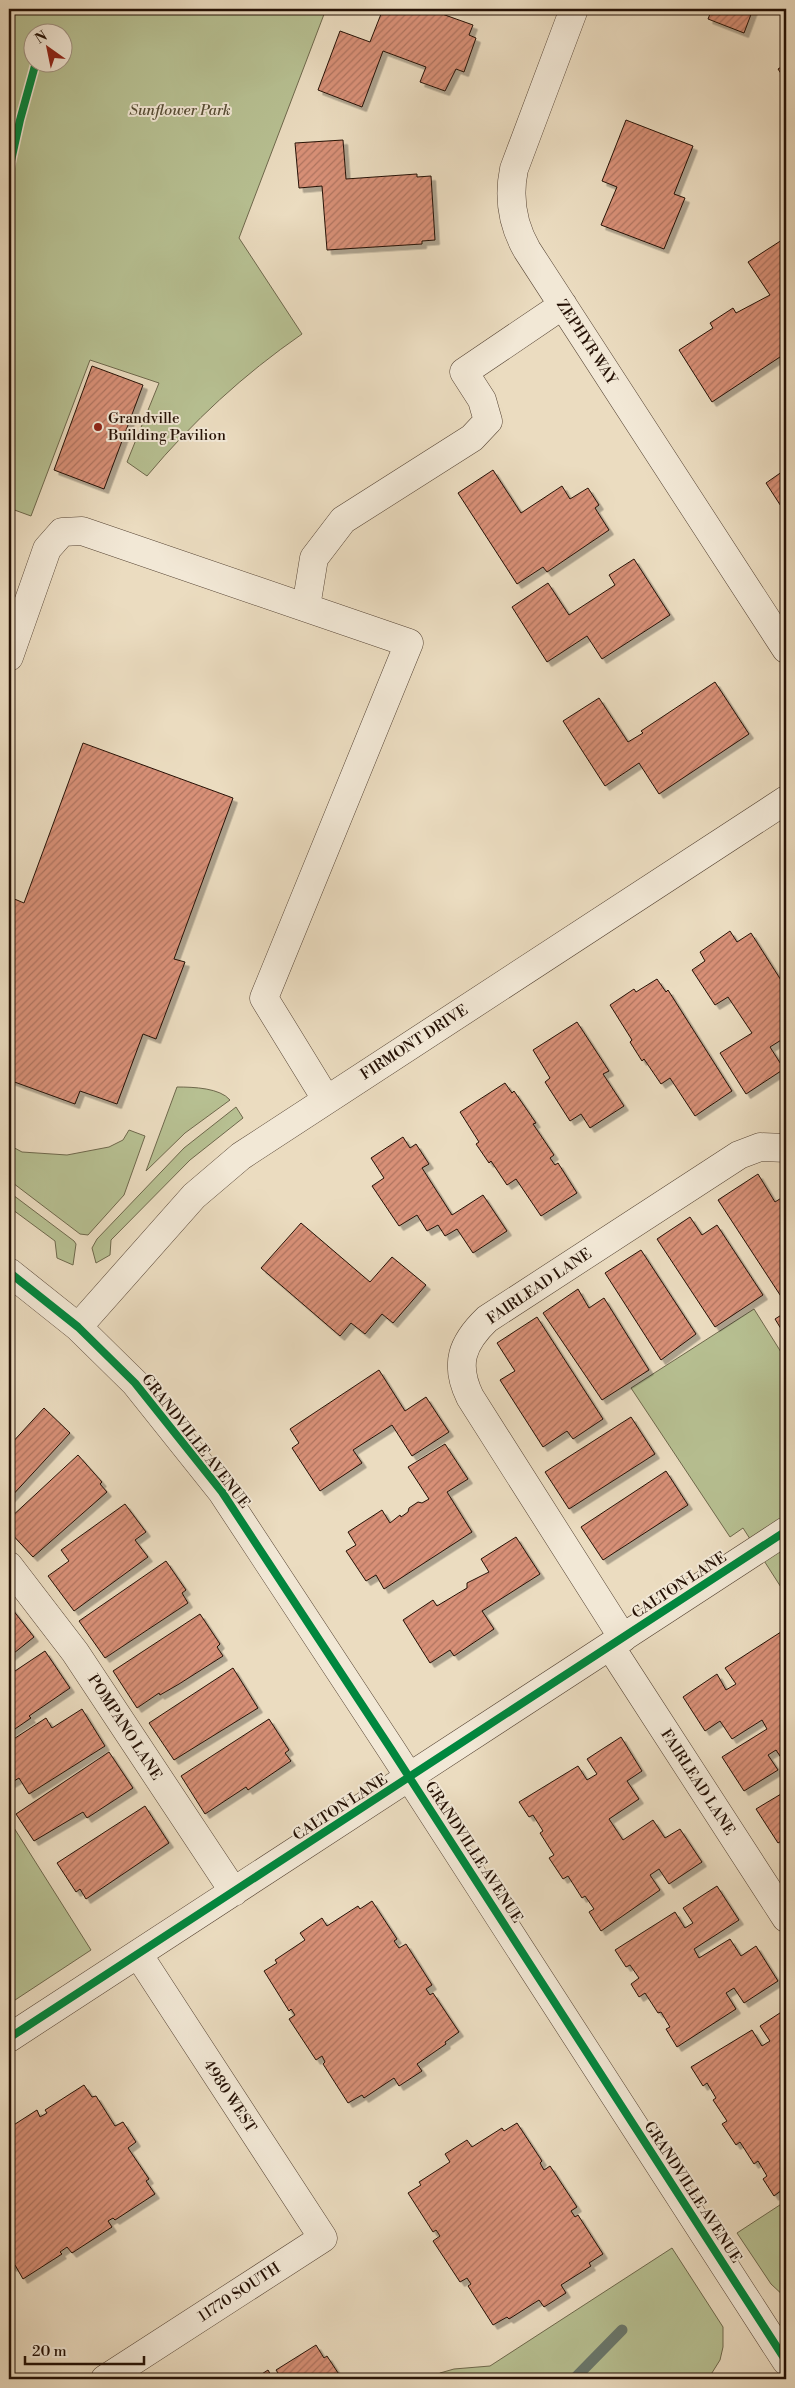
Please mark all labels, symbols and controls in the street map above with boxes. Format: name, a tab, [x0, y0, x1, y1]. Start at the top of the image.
north arrow	[22, 22, 72, 72]
text: N	[32, 27, 51, 49]
park label: Sunflower Park	[129, 101, 231, 120]
street label: ZEPHYR WAY	[552, 296, 622, 389]
place label: Grandville Building Pavilion	[107, 409, 226, 445]
marker: Grandville Building Pavilion	[92, 421, 104, 433]
street label: FIRMONT DRIVE	[357, 1001, 472, 1084]
street label: FAIRLEAD LANE	[483, 1244, 595, 1329]
street label: GRANDVILLE AVENUE	[137, 1370, 254, 1512]
street label: CALTON LANE	[628, 1548, 730, 1623]
street label: POMPANO LANE	[83, 1671, 166, 1784]
street label: FAIRLEAD LANE	[656, 1726, 739, 1839]
street label: CALTON LANE	[289, 1770, 391, 1845]
street label: GRANDVILLE AVENUE	[421, 1778, 527, 1927]
street label: 4980 WEST	[199, 2056, 260, 2137]
street label: GRANDVILLE AVENUE	[640, 2118, 746, 2267]
street label: 11770 SOUTH	[195, 2259, 284, 2326]
scale bar	[25, 2333, 144, 2365]
text: 20 m	[32, 2342, 67, 2361]

